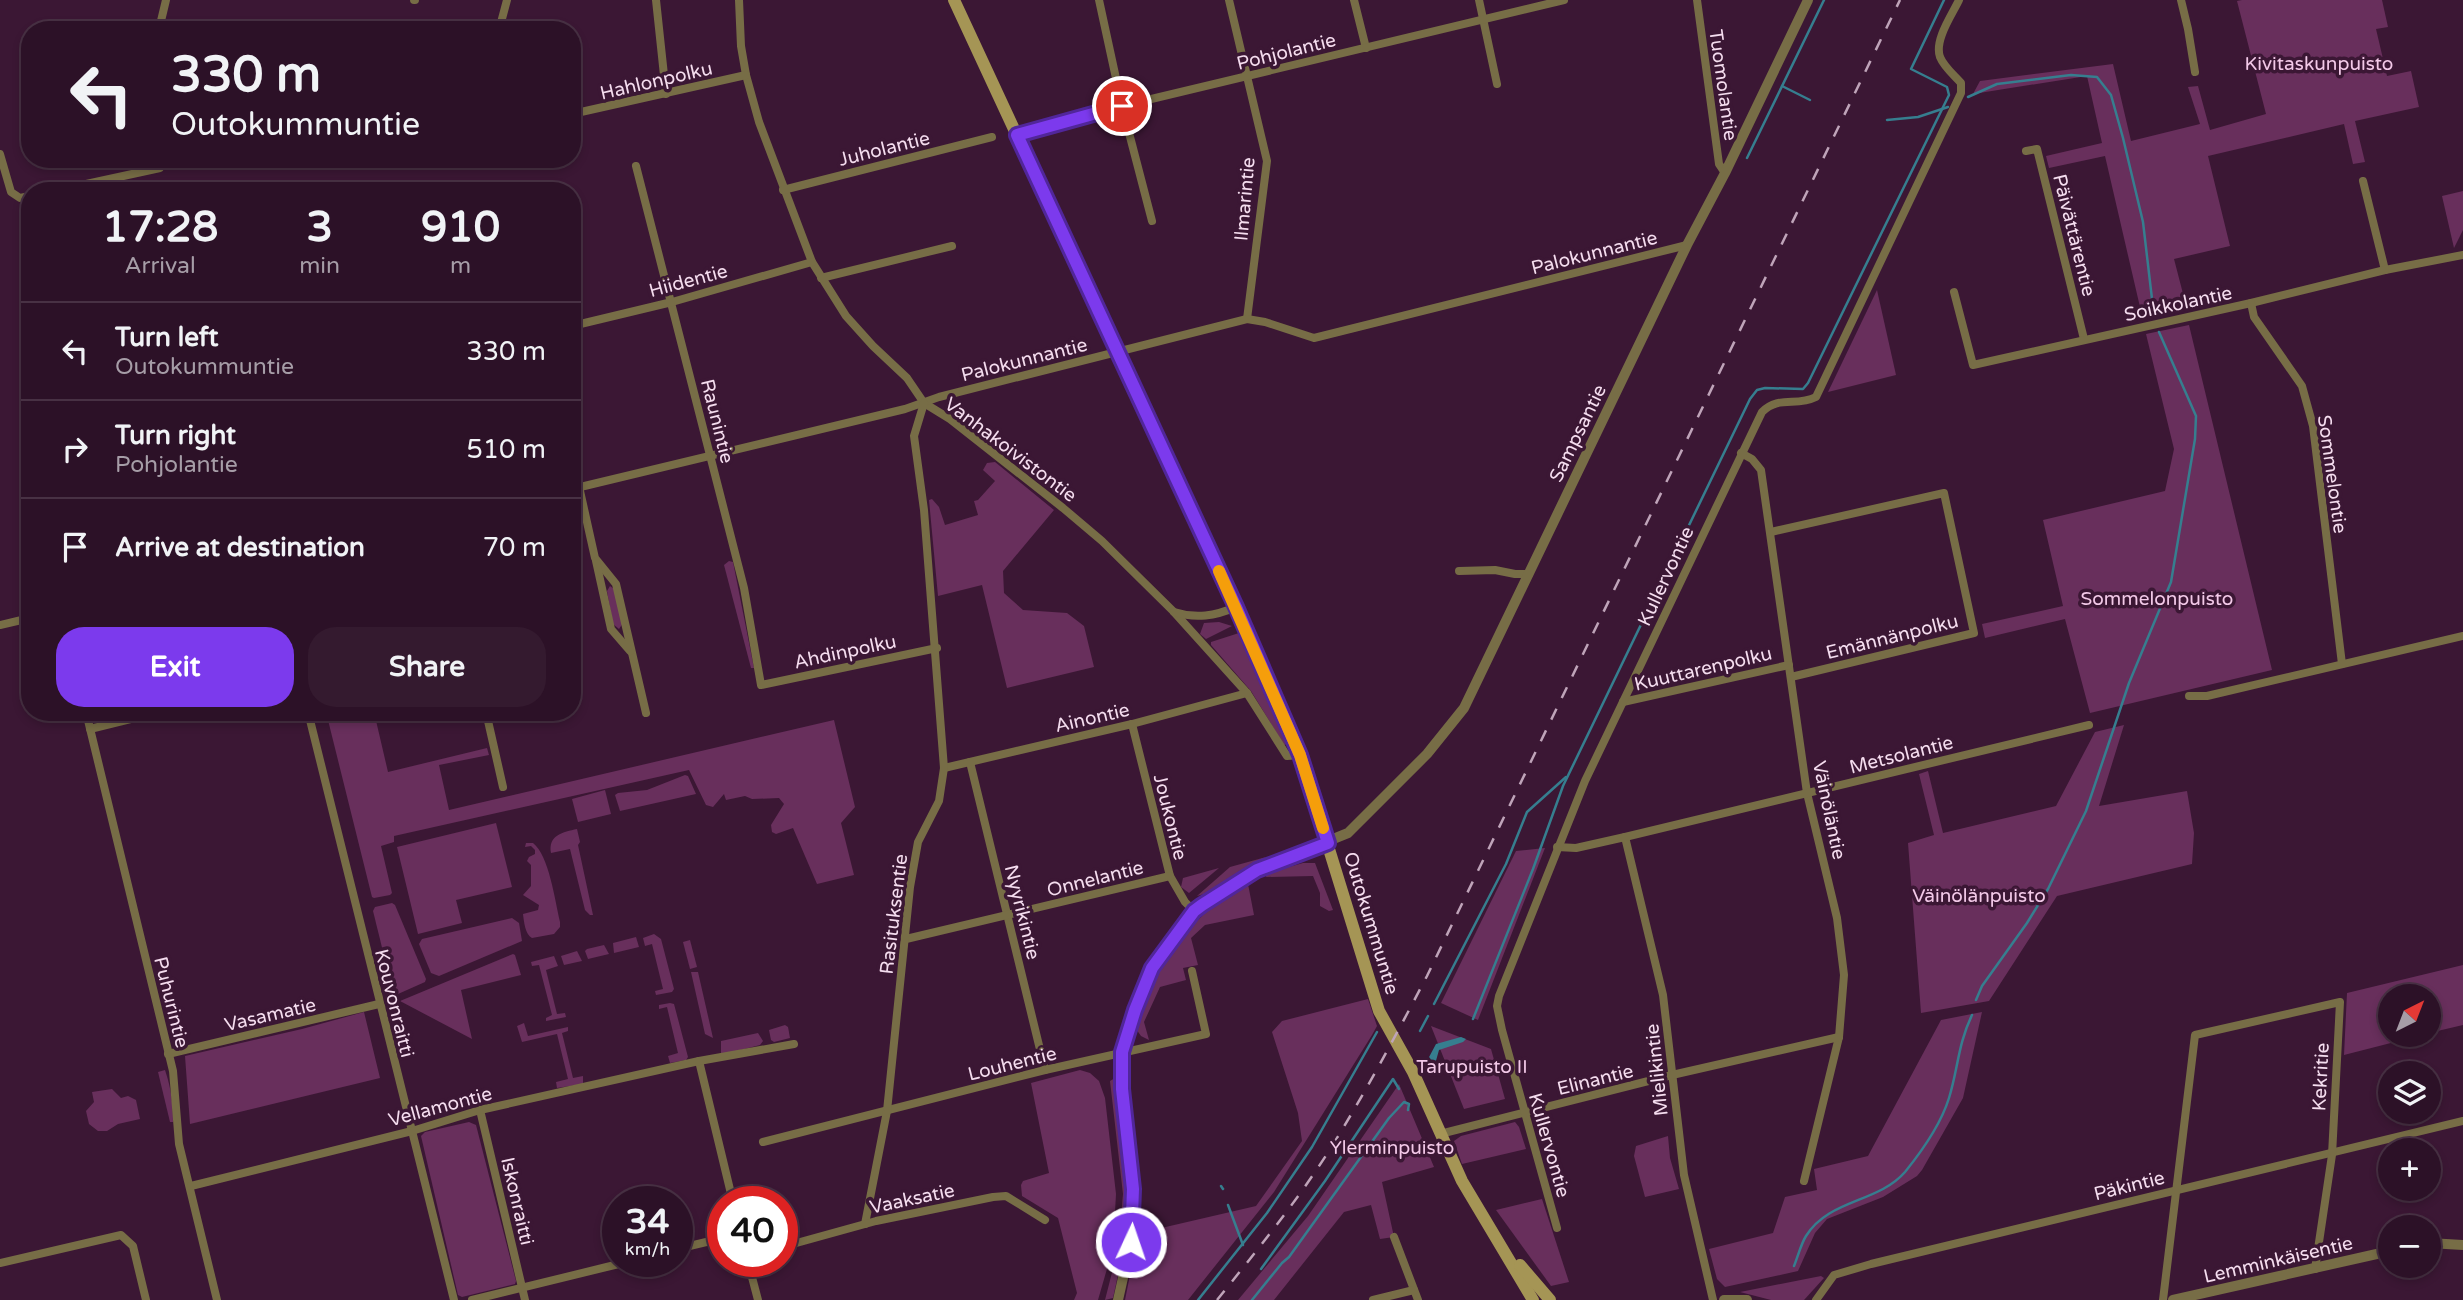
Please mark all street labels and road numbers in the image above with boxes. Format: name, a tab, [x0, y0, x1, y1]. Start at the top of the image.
street label: Tuomolantie	[1704, 28, 1742, 142]
street label: Pohjolantie	[1234, 29, 1338, 75]
street label: Hahlonpolku	[598, 57, 715, 105]
street label: Juholantie	[836, 127, 932, 171]
street label: Ilmarintie	[1230, 156, 1260, 242]
street label: Päivättärentie	[2048, 172, 2100, 299]
street label: Palokunnantie	[1529, 227, 1660, 279]
street label: Hiidentie	[647, 260, 730, 302]
street label: Soikkolantie	[2122, 282, 2234, 326]
street label: Palokunnantie	[959, 334, 1090, 386]
street label: Raunintie	[696, 377, 738, 466]
street label: Sampsantie	[1545, 381, 1611, 486]
street label: Vanhakoivistontie	[940, 393, 1081, 507]
street label: Sommelontie	[2313, 414, 2351, 535]
street label: Kullervontie	[1633, 523, 1699, 630]
street label: Emännänpolku	[1824, 610, 1961, 664]
street label: Ahdinpolku	[792, 630, 898, 674]
street label: Kuuttarenpolku	[1632, 642, 1774, 696]
street label: Ainontie	[1053, 699, 1132, 737]
street label: Metsolantie	[1847, 731, 1955, 778]
street label: Väinöläntie	[1808, 759, 1850, 861]
street label: Joukontie	[1149, 772, 1191, 863]
street label: Outokummuntie	[1339, 849, 1403, 997]
street label: Rasituksentie	[876, 853, 912, 976]
street label: Onnelantie	[1045, 856, 1146, 902]
street label: Nyyrikintie	[1000, 863, 1044, 962]
street label: Kouvonraitti	[370, 947, 418, 1060]
street label: Puhurintie	[149, 954, 193, 1050]
street label: Vasamatie	[222, 994, 318, 1036]
street label: Mielikintie	[1641, 1023, 1673, 1117]
street label: Louhentie	[966, 1042, 1059, 1086]
street label: Kekritie	[2308, 1042, 2334, 1112]
street label: Elinantie	[1555, 1060, 1636, 1100]
street label: Vellamontie	[386, 1083, 494, 1131]
street label: Kullervontie	[1524, 1091, 1574, 1200]
street label: Iskonraitti	[496, 1155, 538, 1247]
street label: Päkintie	[2092, 1167, 2167, 1205]
street label: Vaaksatie	[868, 1179, 957, 1219]
street label: Lemminkäisentie	[2201, 1232, 2355, 1288]

